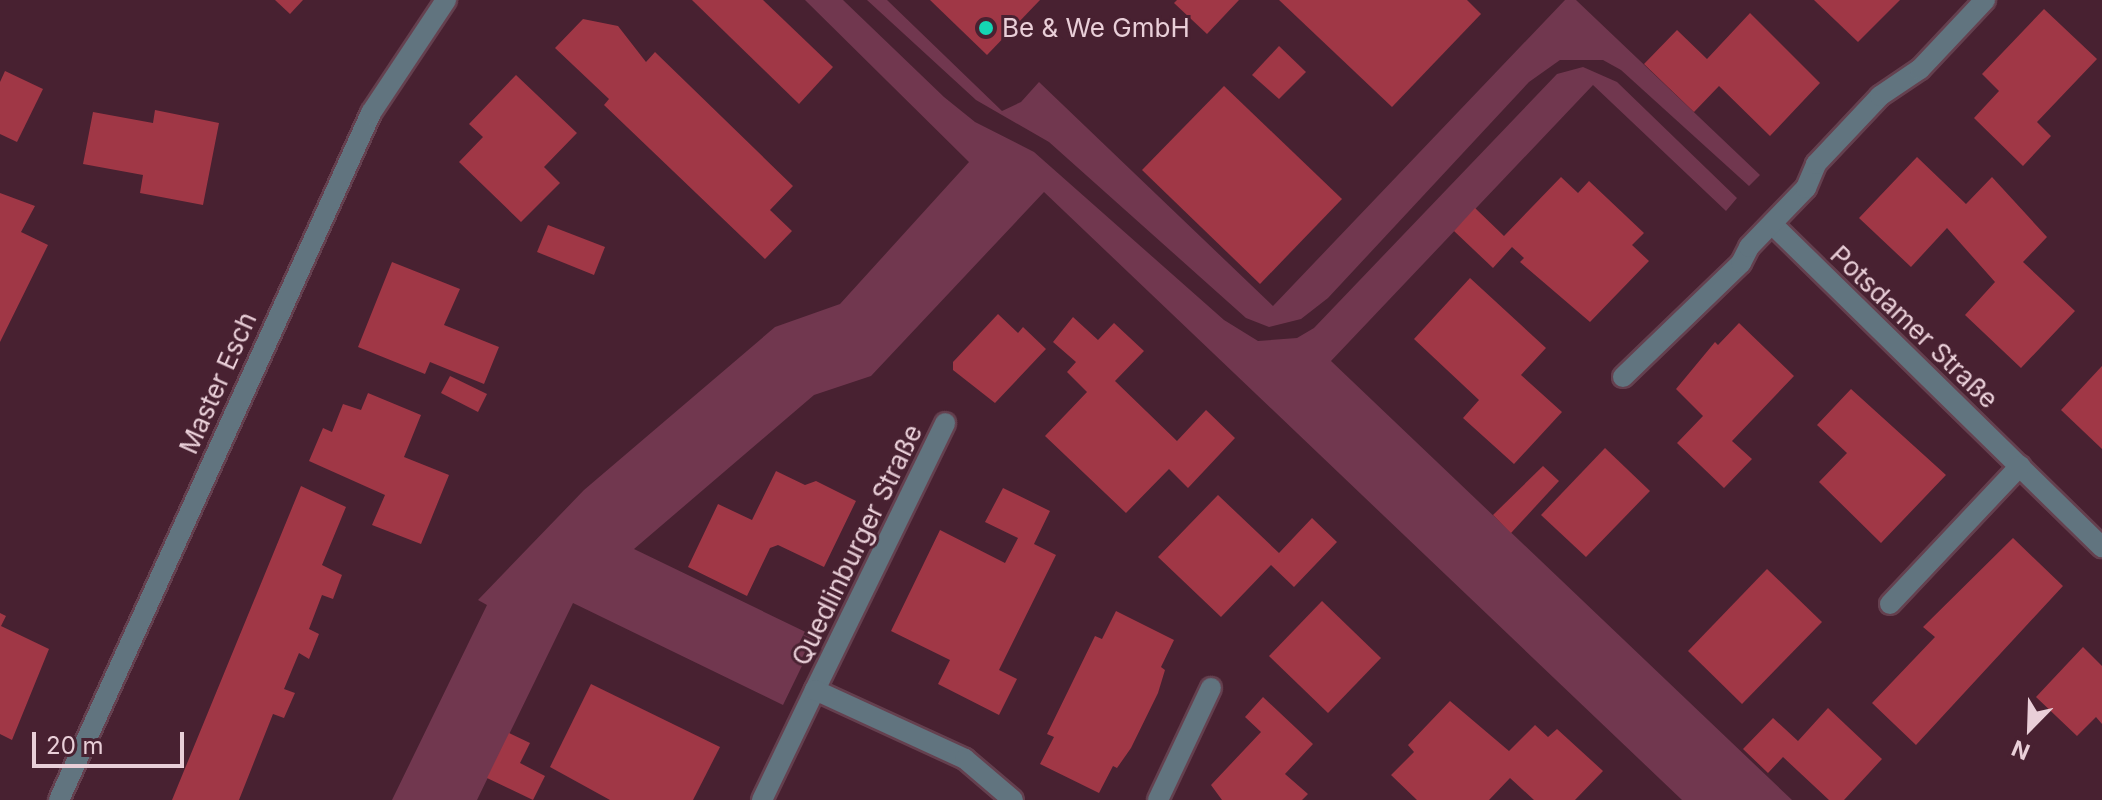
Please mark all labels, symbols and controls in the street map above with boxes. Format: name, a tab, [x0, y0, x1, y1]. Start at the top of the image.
place label: Be & We GmbH	[1002, 12, 1190, 44]
marker: Be & We GmbH	[977, 19, 995, 37]
street label: Potsdamer Straße	[1824, 239, 2004, 415]
street label: Master Esch	[173, 307, 263, 459]
street label: Quedlinburger Straße	[785, 420, 929, 670]
north arrow	[1990, 688, 2070, 768]
scale bar	[36, 716, 188, 766]
text: 20 m	[46, 731, 104, 760]
text: N	[2008, 735, 2033, 765]

